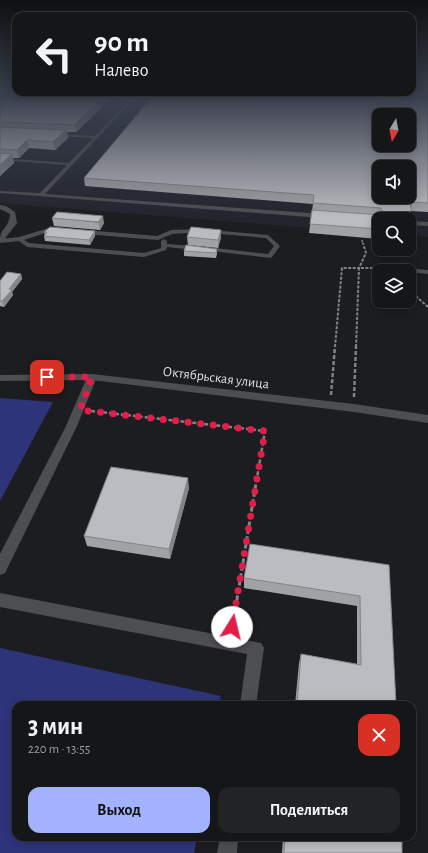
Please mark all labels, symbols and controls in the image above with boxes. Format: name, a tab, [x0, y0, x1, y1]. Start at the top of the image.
icon: left	[28, 28, 80, 80]
text: 90 m	[94, 29, 149, 57]
text: Налево	[94, 62, 148, 80]
north arrow	[372, 108, 416, 152]
map controls	[372, 108, 416, 308]
button: sound	[372, 160, 416, 204]
button: search	[372, 212, 416, 256]
button: layers	[372, 264, 416, 308]
pin	[30, 360, 64, 394]
street label: Октябрьская улица	[162, 365, 271, 392]
icon: arrive	[36, 366, 58, 388]
position arrow	[211, 606, 253, 648]
button: close	[358, 714, 400, 756]
text: 3 мин	[28, 715, 83, 739]
text: 220 m · 13:55	[28, 743, 90, 756]
button: Выход	[28, 787, 210, 833]
button: Поделиться	[218, 787, 400, 833]

